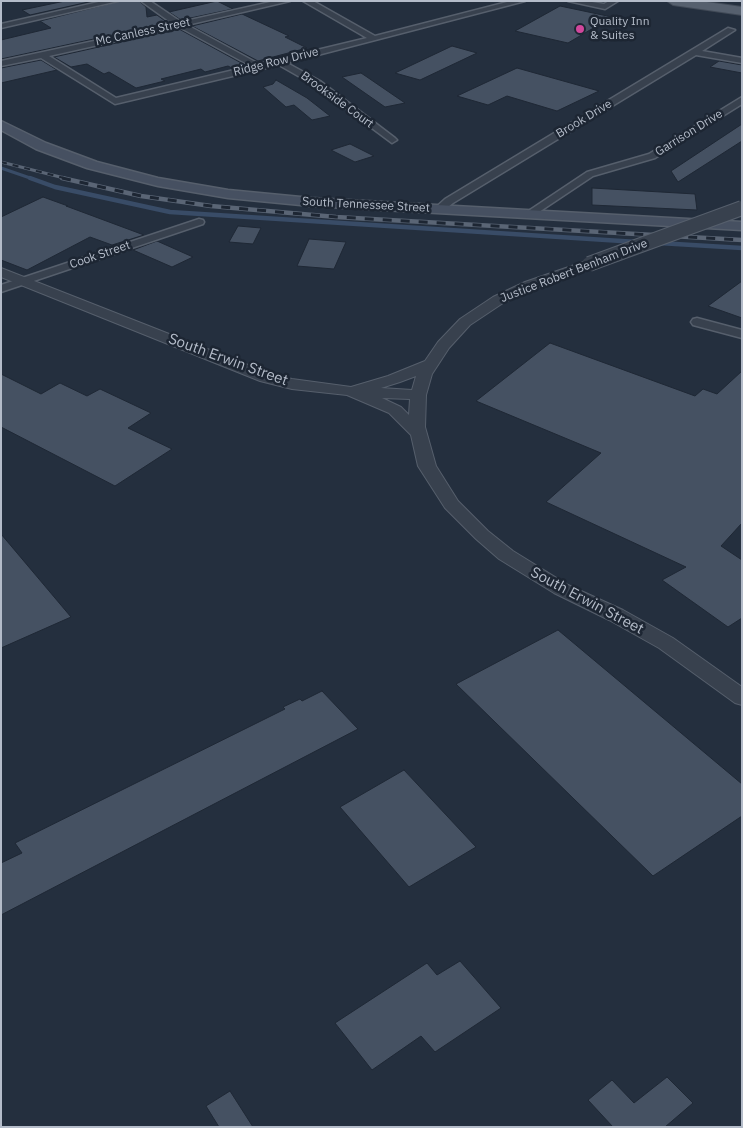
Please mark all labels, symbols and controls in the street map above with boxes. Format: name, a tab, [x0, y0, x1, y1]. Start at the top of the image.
street label: Mc Canless Street	[94, 15, 192, 49]
place label: Quality Inn & Suites	[590, 15, 649, 43]
marker: Quality Inn & Suites	[574, 23, 586, 35]
street label: Ridge Row Drive	[232, 44, 320, 80]
street label: Brookside Court	[298, 69, 376, 131]
street label: Brook Drive	[553, 97, 615, 141]
street label: Garrison Drive	[653, 107, 725, 159]
street label: South Tennessee Street	[302, 194, 430, 216]
street label: Justice Robert Benham Drive	[499, 236, 649, 306]
street label: Cook Street	[68, 238, 132, 272]
street label: South Erwin Street	[166, 330, 290, 390]
street label: South Erwin Street	[527, 564, 647, 638]

